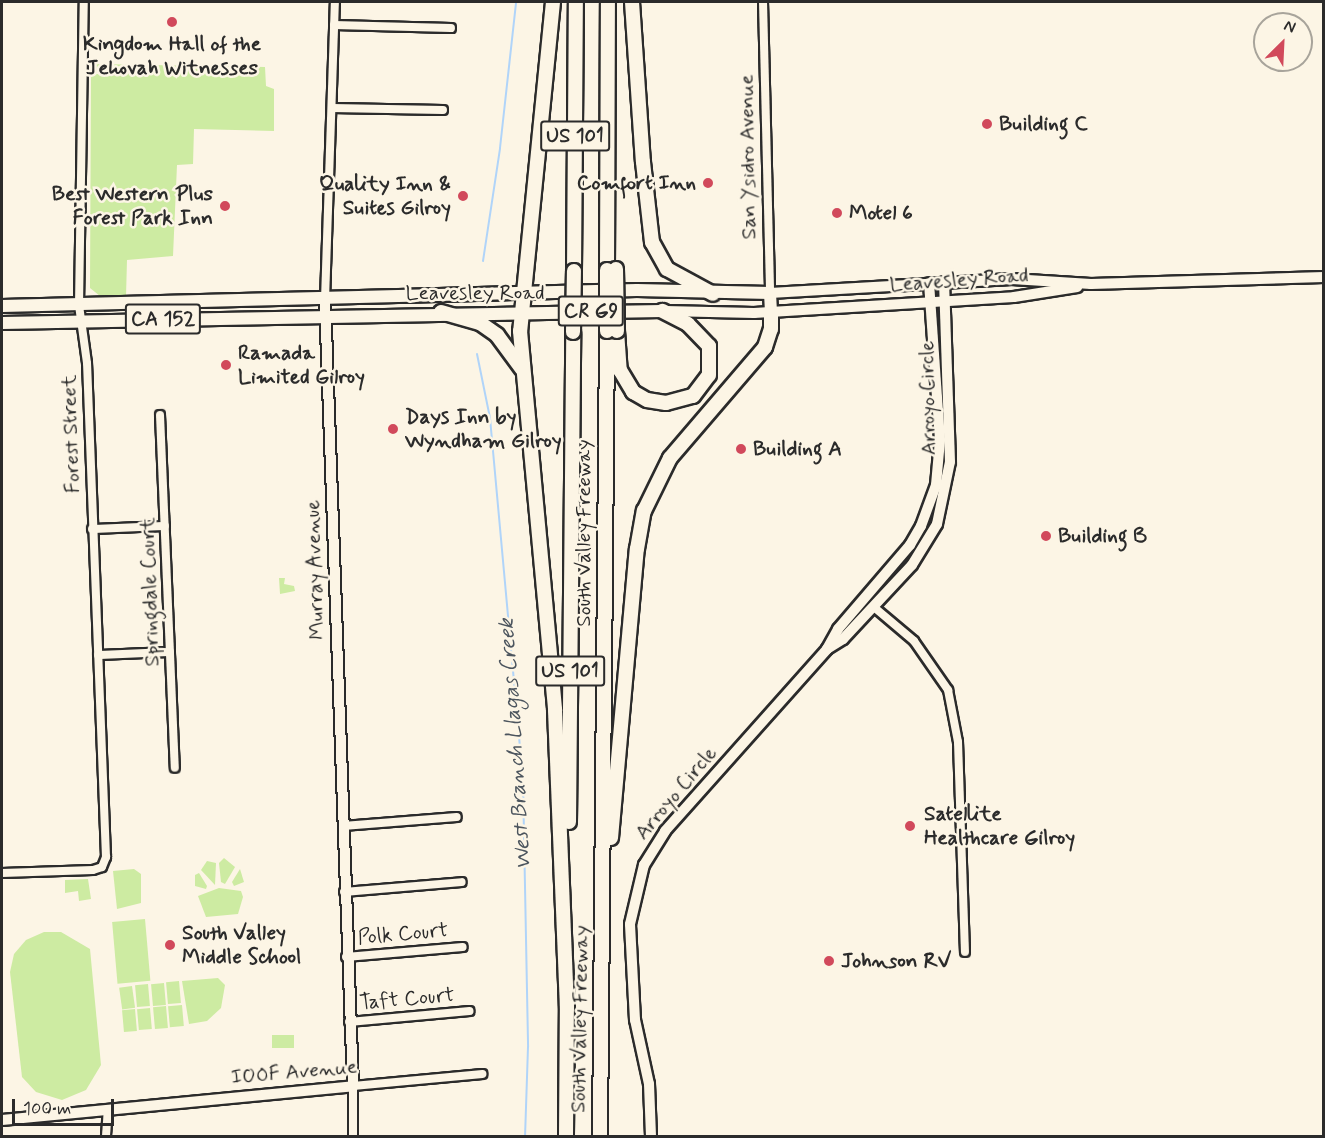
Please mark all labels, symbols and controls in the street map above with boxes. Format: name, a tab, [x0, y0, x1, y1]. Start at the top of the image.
north arrow	[1253, 12, 1313, 72]
marker: Kingdom Hall of the Jehovah Witnesses	[165, 15, 179, 29]
text: N	[1281, 15, 1299, 39]
place label: Kingdom Hall of the Jehovah Witnesses	[84, 31, 260, 81]
street label: San Ysidro Avenue	[734, 73, 762, 241]
place label: Building C	[999, 111, 1089, 137]
marker: Building C	[980, 117, 994, 131]
road number: US 101	[539, 119, 611, 153]
place label: Comfort Inn	[581, 170, 696, 196]
place label: Quality Inn & Suites Gilroy	[324, 171, 451, 221]
marker: Comfort Inn	[701, 176, 715, 190]
place label: Best Western Plus Forest Park Inn	[54, 181, 213, 231]
marker: Quality Inn & Suites Gilroy	[456, 189, 470, 203]
marker: Best Western Plus Forest Park Inn	[218, 199, 232, 213]
place label: Motel 6	[849, 200, 913, 226]
marker: Motel 6	[830, 206, 844, 220]
street label: Leavesley Road	[890, 263, 1028, 297]
street label: Leavesley Road	[407, 280, 543, 306]
road number: CR G9	[558, 294, 624, 328]
road number: CA 152	[124, 302, 202, 336]
place label: Ramada Limited Gilroy	[238, 340, 366, 390]
street label: Arroyo Circle	[914, 340, 942, 456]
marker: Ramada Limited Gilroy	[219, 358, 233, 372]
street label: Forest Street	[56, 374, 86, 494]
place label: Days Inn by Wyndham Gilroy	[405, 404, 561, 454]
marker: Days Inn by Wyndham Gilroy	[386, 422, 400, 436]
place label: Building A	[753, 436, 842, 462]
street label: South Valley Freeway	[571, 439, 597, 627]
marker: Building A	[734, 442, 748, 456]
street label: Murray Avenue	[300, 501, 330, 639]
street label: Springdale Court	[135, 517, 165, 667]
place label: Building B	[1058, 523, 1147, 549]
marker: Building B	[1039, 529, 1053, 543]
water label: West Branch Llagas Creek	[494, 617, 538, 871]
road number: US 101	[534, 654, 606, 688]
street label: Arroyo Circle	[629, 741, 723, 845]
place label: Satellite Healthcare Gilroy	[924, 801, 1074, 851]
marker: Satellite Healthcare Gilroy	[901, 817, 919, 835]
street label: Polk Court	[357, 917, 449, 951]
place label: South Valley Middle School	[182, 920, 302, 970]
street label: South Valley Freeway	[566, 925, 594, 1113]
marker: South Valley Middle School	[163, 938, 177, 952]
place label: Johnson RV	[841, 948, 949, 974]
marker: Johnson RV	[822, 954, 836, 968]
street label: Taft Court	[358, 982, 456, 1016]
street label: IOOF Avenue	[233, 1054, 355, 1090]
scale bar	[15, 1087, 117, 1125]
text: 100 m	[23, 1097, 71, 1121]

